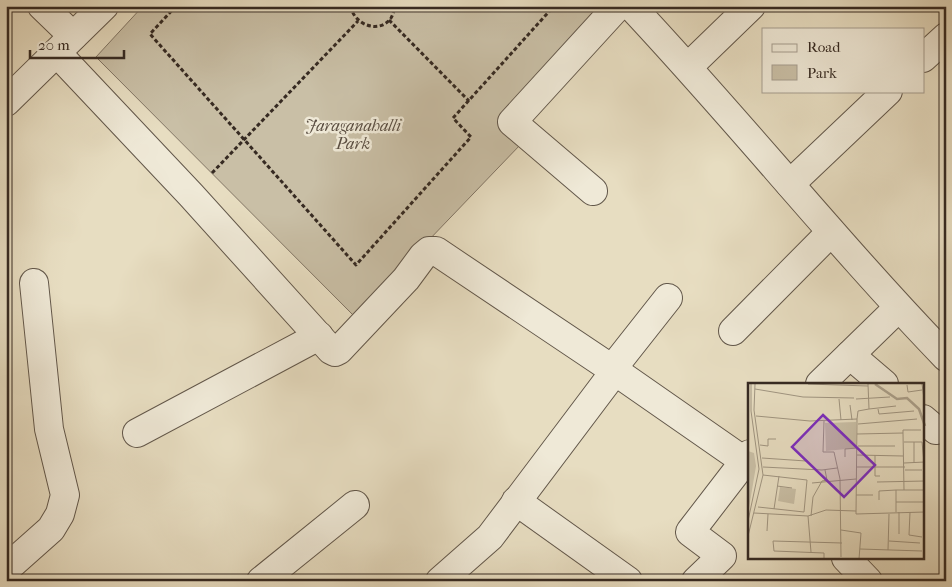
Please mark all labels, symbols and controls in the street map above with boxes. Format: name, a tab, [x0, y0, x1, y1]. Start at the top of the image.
scale bar	[30, 28, 124, 60]
legend	[762, 28, 924, 92]
text: 20 m	[38, 36, 70, 54]
text: Road	[807, 38, 841, 56]
text: Park	[807, 64, 837, 82]
park label: Jaraganahalli Park	[305, 116, 402, 153]
inset map	[748, 383, 924, 560]

